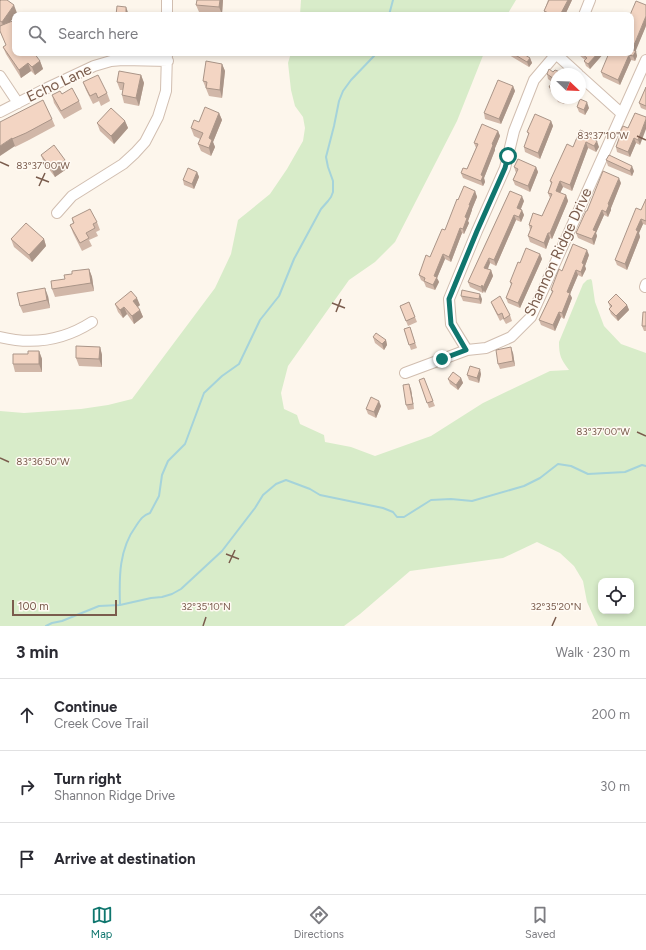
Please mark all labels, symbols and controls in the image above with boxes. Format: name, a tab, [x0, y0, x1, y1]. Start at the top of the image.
search box	[12, 12, 634, 56]
icon: search	[26, 23, 48, 45]
text: Search here	[58, 25, 138, 43]
street label: Echo Lane	[24, 60, 94, 106]
north arrow	[550, 68, 586, 104]
text: 83°37'10"W	[577, 129, 629, 142]
route start	[499, 147, 517, 165]
text: 83°37'00"W	[16, 159, 70, 172]
street label: Shannon Ridge Drive	[520, 185, 596, 319]
route end	[433, 350, 451, 368]
text: 83°37'00"W	[576, 425, 630, 438]
text: 83°36'50"W	[16, 455, 70, 468]
map controls	[598, 578, 634, 614]
button: locate	[598, 578, 634, 614]
scale bar	[12, 598, 117, 617]
text: 100 m	[18, 600, 49, 613]
text: 32°35'10"N	[181, 600, 231, 613]
text: 32°35'20"N	[531, 600, 581, 613]
text: 3 min	[16, 642, 58, 662]
text: Walk · 230 m	[556, 645, 630, 660]
text: Continue	[54, 698, 117, 716]
icon: ahead	[16, 704, 38, 726]
text: 200 m	[592, 707, 630, 722]
text: Creek Cove Trail	[54, 716, 149, 731]
text: Turn right	[54, 770, 122, 788]
icon: right	[16, 776, 38, 798]
text: 30 m	[600, 779, 630, 794]
text: Shannon Ridge Drive	[54, 788, 175, 803]
icon: arrive	[16, 848, 38, 870]
text: Arrive at destination	[54, 850, 195, 868]
tab: Map	[91, 904, 113, 941]
tab: Directions	[294, 904, 344, 941]
tab: Saved	[525, 904, 555, 941]

